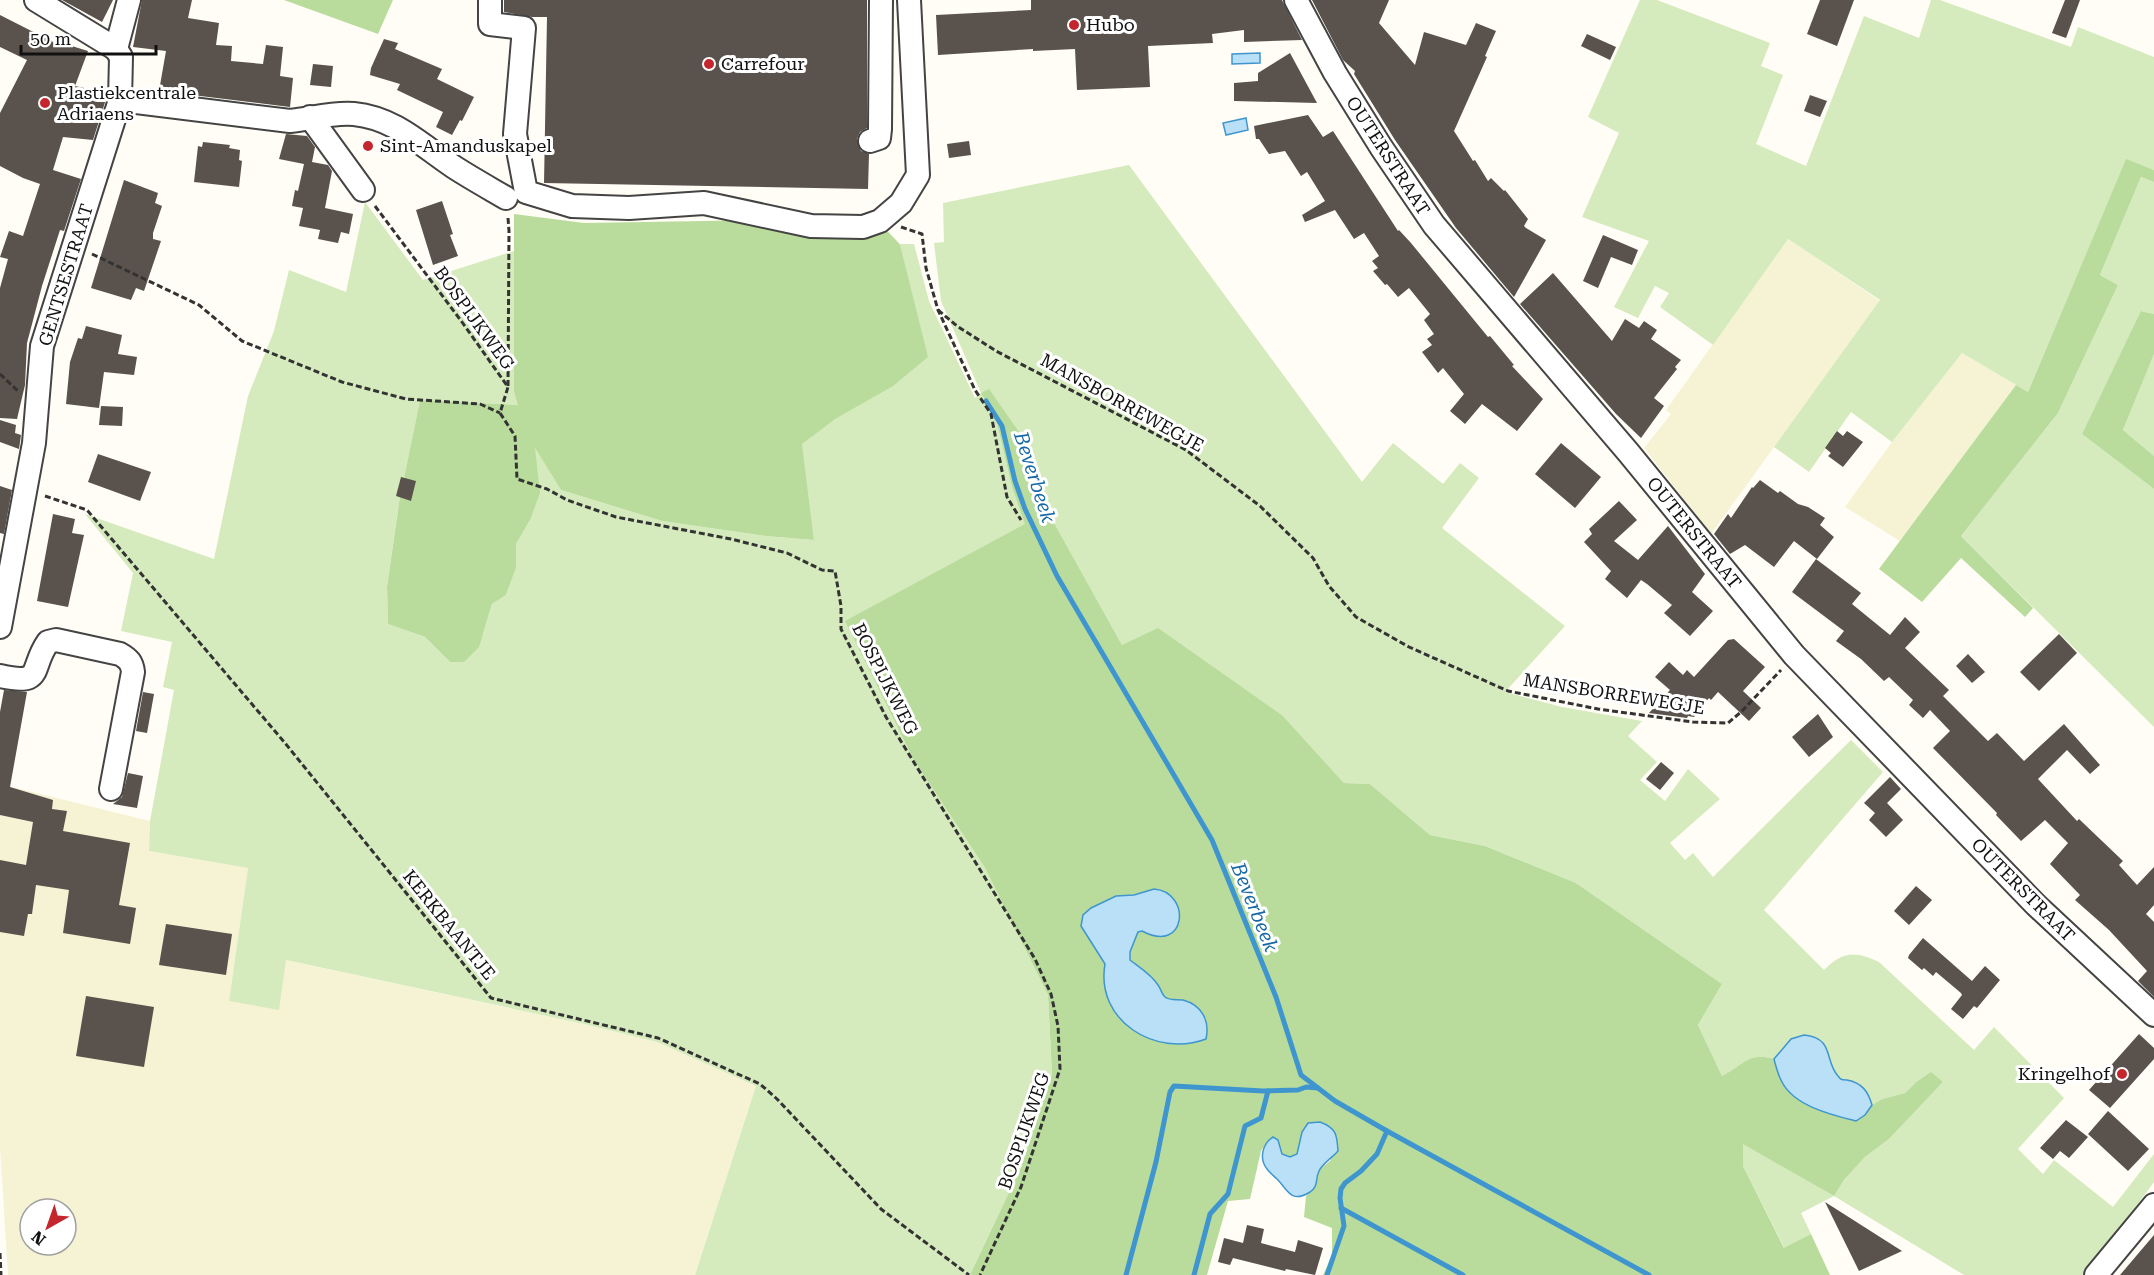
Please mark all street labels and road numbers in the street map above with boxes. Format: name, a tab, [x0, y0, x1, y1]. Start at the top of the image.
street label: OUTERSTRAAT	[1342, 92, 1435, 219]
street label: GENTSESTRAAT	[34, 201, 97, 348]
street label: BOSPIJKWEG	[430, 262, 519, 373]
street label: MANSBORREWEGJE	[1037, 349, 1208, 456]
street label: OUTERSTRAAT	[1643, 473, 1746, 593]
street label: BOSPIJKWEG	[848, 619, 923, 738]
street label: MANSBORREWEGJE	[1522, 669, 1706, 718]
street label: OUTERSTRAAT	[1967, 834, 2079, 946]
street label: KERKBAANTJE	[399, 866, 500, 984]
street label: BOSPIJKWEG	[994, 1069, 1053, 1192]

